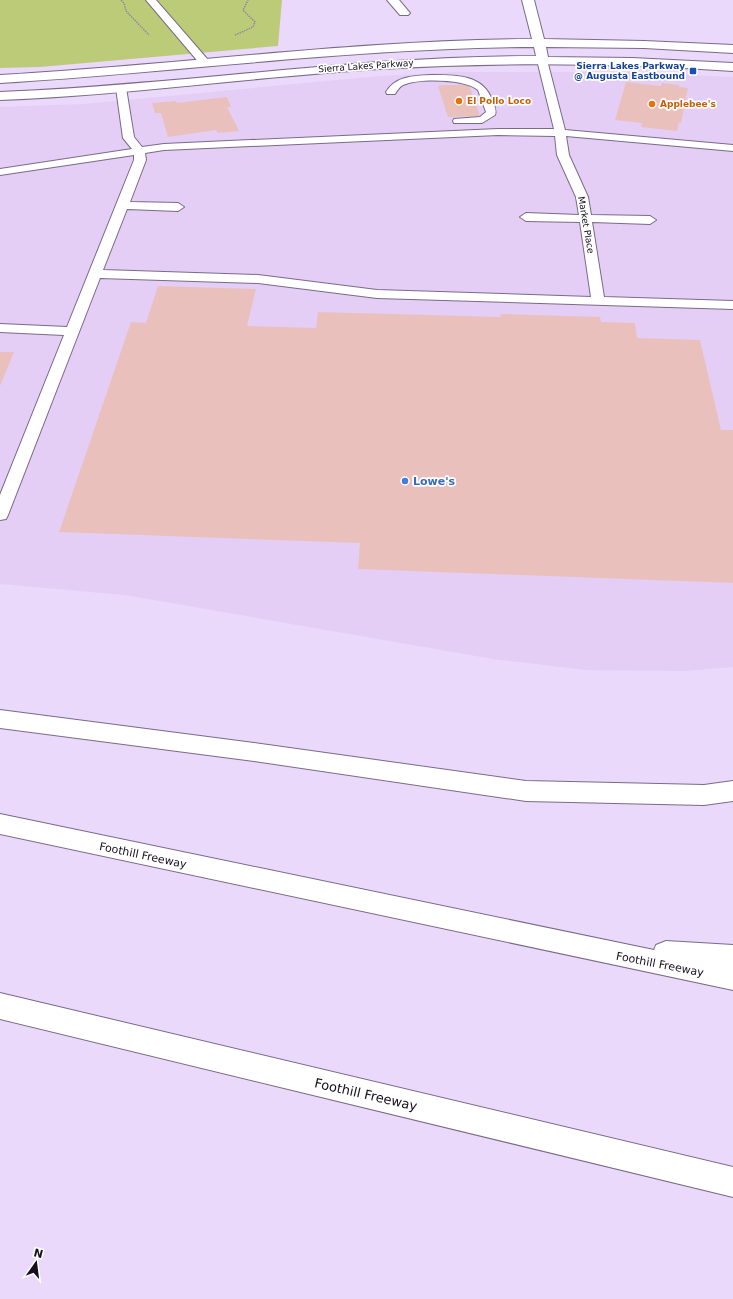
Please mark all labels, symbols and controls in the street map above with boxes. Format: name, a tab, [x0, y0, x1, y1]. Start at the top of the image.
street label: Sierra Lakes Parkway	[318, 58, 415, 74]
place label: Sierra Lakes Parkway @ Augusta Eastbound	[574, 61, 685, 81]
marker: Sierra Lakes Parkway @ Augusta Eastbound	[688, 66, 698, 76]
marker: El Pollo Loco	[454, 96, 464, 106]
place label: El Pollo Loco	[467, 96, 531, 106]
marker: Applebee's	[647, 99, 657, 109]
place label: Applebee's	[660, 99, 716, 109]
street label: Market Place	[576, 196, 596, 255]
place label: Lowe's	[413, 475, 456, 488]
marker: Lowe's	[400, 476, 410, 486]
street label: Foothill Freeway	[98, 840, 188, 871]
street label: Foothill Freeway	[615, 950, 705, 979]
street label: Foothill Freeway	[313, 1075, 419, 1114]
north arrow	[16, 1243, 56, 1283]
text: N	[32, 1246, 44, 1261]

